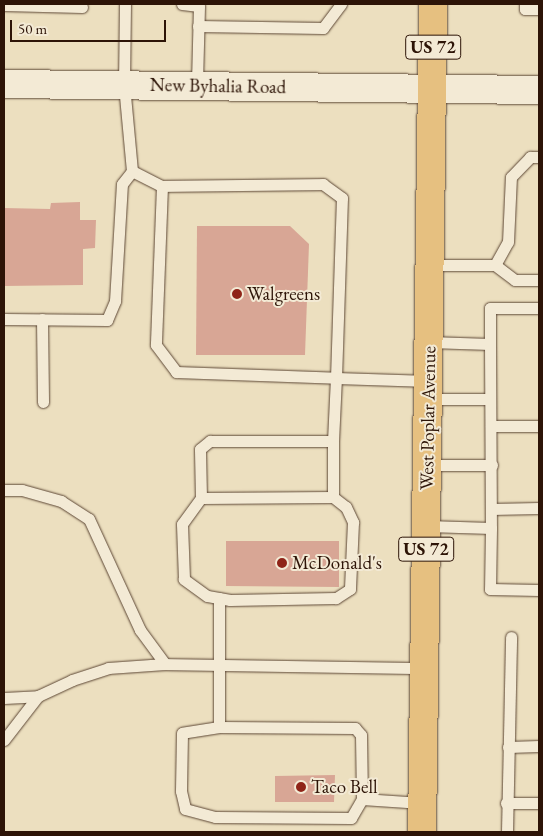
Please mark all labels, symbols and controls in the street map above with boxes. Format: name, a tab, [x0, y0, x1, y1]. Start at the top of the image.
scale bar	[12, 10, 169, 42]
text: 50 m	[18, 19, 47, 38]
road number: US 72	[404, 32, 462, 62]
street label: New Byhalia Road	[150, 73, 286, 99]
place label: Walgreens	[247, 283, 320, 305]
marker: Walgreens	[231, 288, 243, 300]
street label: West Poplar Avenue	[415, 346, 441, 490]
road number: US 72	[397, 534, 455, 564]
place label: McDonald's	[292, 552, 382, 574]
marker: McDonald's	[276, 557, 288, 569]
place label: Taco Bell	[311, 776, 378, 798]
marker: Taco Bell	[295, 781, 307, 793]

